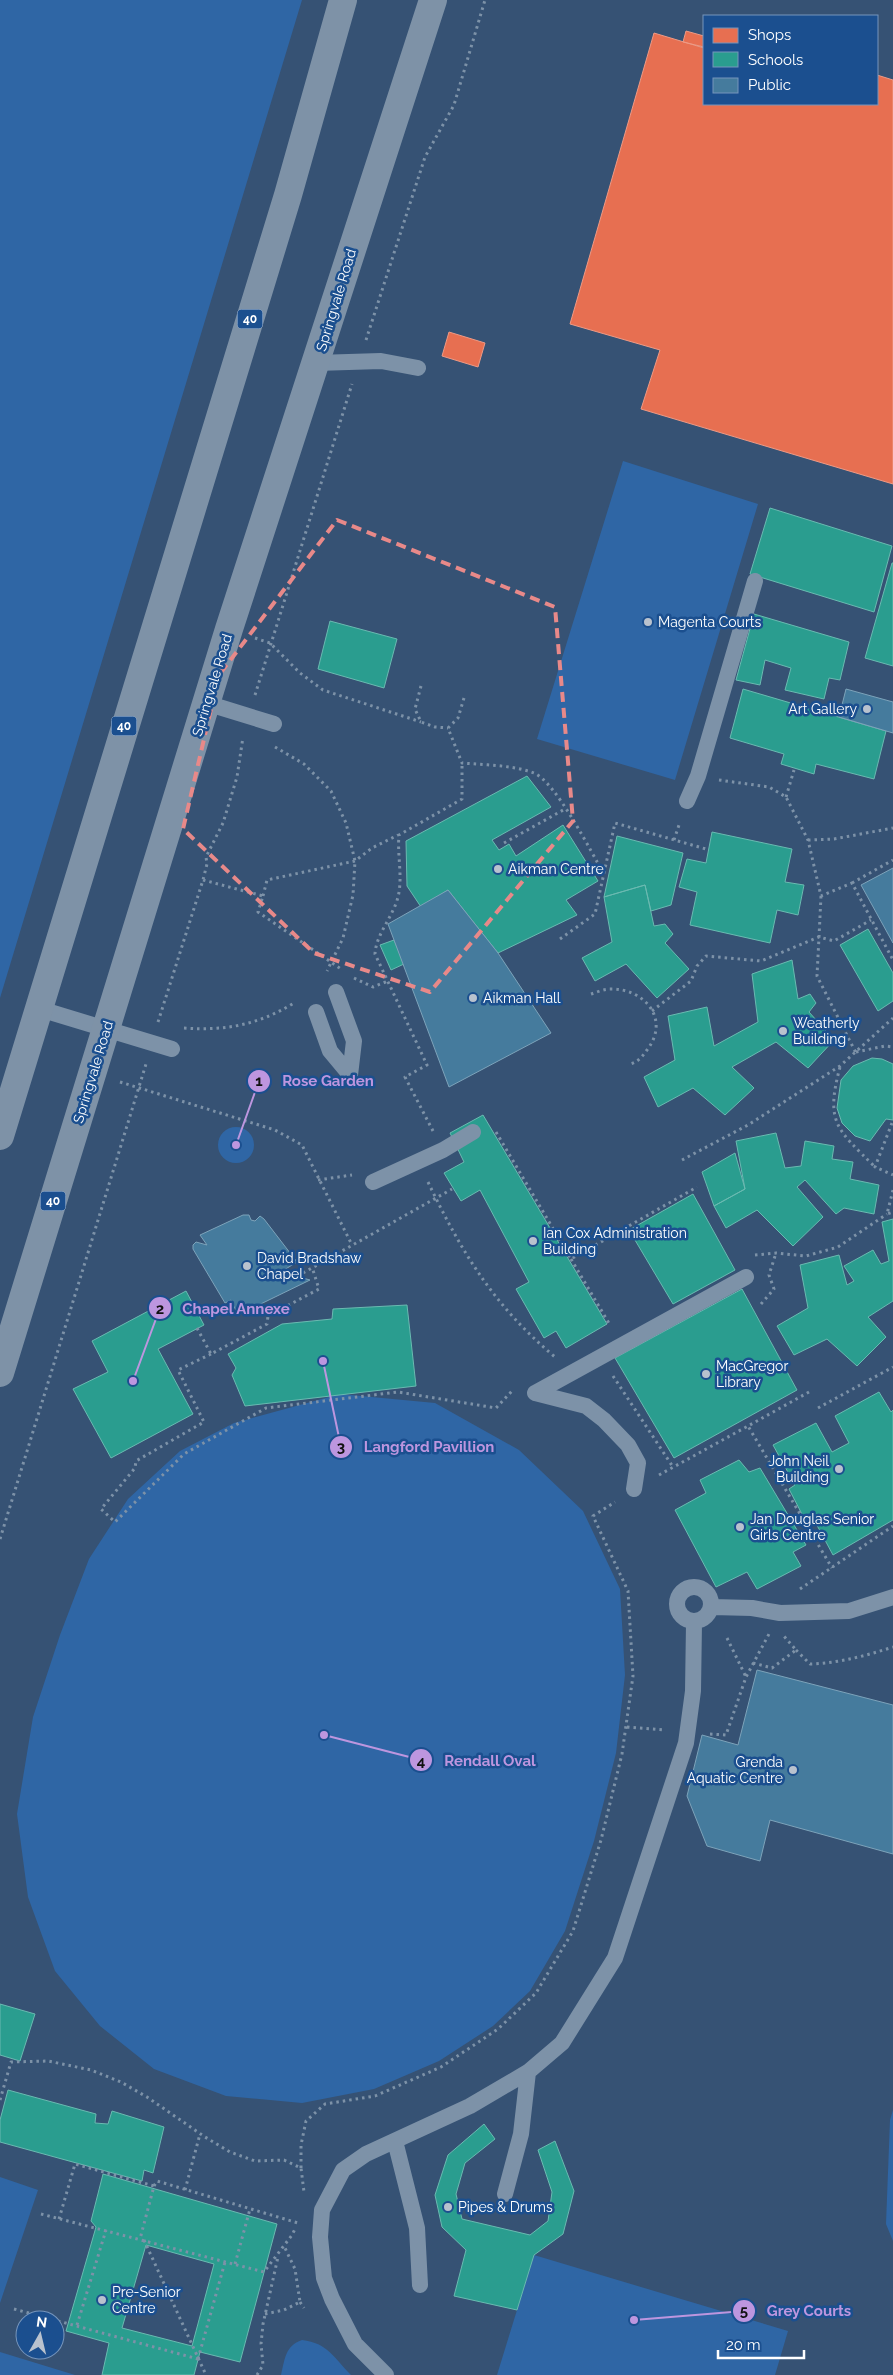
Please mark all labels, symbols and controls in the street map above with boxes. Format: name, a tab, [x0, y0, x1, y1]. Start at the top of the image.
legend	[703, 15, 878, 105]
text: Shops	[748, 26, 791, 44]
text: Schools	[748, 51, 803, 69]
text: Public	[748, 76, 791, 94]
street label: Springvale Road	[313, 247, 359, 353]
road number: 40	[238, 310, 262, 328]
place label: Magenta Courts	[658, 614, 762, 630]
marker: Magenta Courts	[642, 616, 654, 628]
street label: Springvale Road	[189, 632, 235, 738]
place label: Art Gallery	[788, 701, 857, 717]
marker: Art Gallery	[861, 703, 873, 715]
road number: 40	[112, 716, 136, 736]
place label: Aikman Centre	[508, 861, 604, 877]
marker: Aikman Centre	[492, 863, 504, 875]
place label: Aikman Hall	[483, 990, 561, 1006]
marker: Aikman Hall	[467, 992, 479, 1004]
place label: Weatherly Building	[793, 1015, 860, 1047]
street label: Springvale Road	[70, 1019, 116, 1125]
marker: Weatherly Building	[777, 1025, 789, 1037]
callout: Rose Garden	[247, 1066, 383, 1096]
text: 1	[255, 1072, 263, 1090]
text: Rose Garden	[282, 1072, 374, 1090]
road number: 40	[40, 1192, 66, 1210]
place label: Ian Cox Administration Building	[543, 1225, 687, 1257]
marker: Ian Cox Administration Building	[527, 1235, 539, 1247]
place label: David Bradshaw Chapel	[257, 1250, 362, 1282]
marker: David Bradshaw Chapel	[241, 1260, 253, 1272]
callout: Chapel Annexe	[147, 1293, 300, 1323]
text: 2	[156, 1300, 164, 1318]
text: Chapel Annexe	[182, 1300, 290, 1318]
place label: MacGregor Library	[716, 1358, 788, 1390]
marker: MacGregor Library	[700, 1368, 712, 1380]
callout: Langford Pavillion	[329, 1432, 505, 1462]
text: 3	[337, 1438, 345, 1456]
text: Langford Pavillion	[364, 1438, 494, 1456]
place label: John Neil Building	[768, 1453, 829, 1485]
marker: John Neil Building	[833, 1463, 845, 1475]
place label: Jan Douglas Senior Girls Centre	[750, 1511, 874, 1543]
marker: Jan Douglas Senior Girls Centre	[734, 1521, 746, 1533]
callout: Rendall Oval	[409, 1745, 546, 1775]
text: 4	[417, 1752, 426, 1770]
text: Rendall Oval	[444, 1752, 536, 1770]
place label: Grenda Aquatic Centre	[687, 1754, 783, 1786]
marker: Grenda Aquatic Centre	[787, 1764, 799, 1776]
place label: Pipes & Drums	[458, 2199, 553, 2215]
marker: Pipes & Drums	[442, 2201, 454, 2213]
place label: Pre-Senior Centre	[112, 2284, 181, 2316]
marker: Pre-Senior Centre	[96, 2294, 108, 2306]
callout: Grey Courts	[731, 2296, 861, 2326]
text: 5	[740, 2302, 748, 2320]
text: Grey Courts	[767, 2302, 851, 2320]
north arrow	[15, 2310, 65, 2360]
text: N	[35, 2313, 48, 2331]
scale bar	[718, 2328, 804, 2360]
text: 20 m	[726, 2336, 761, 2354]

